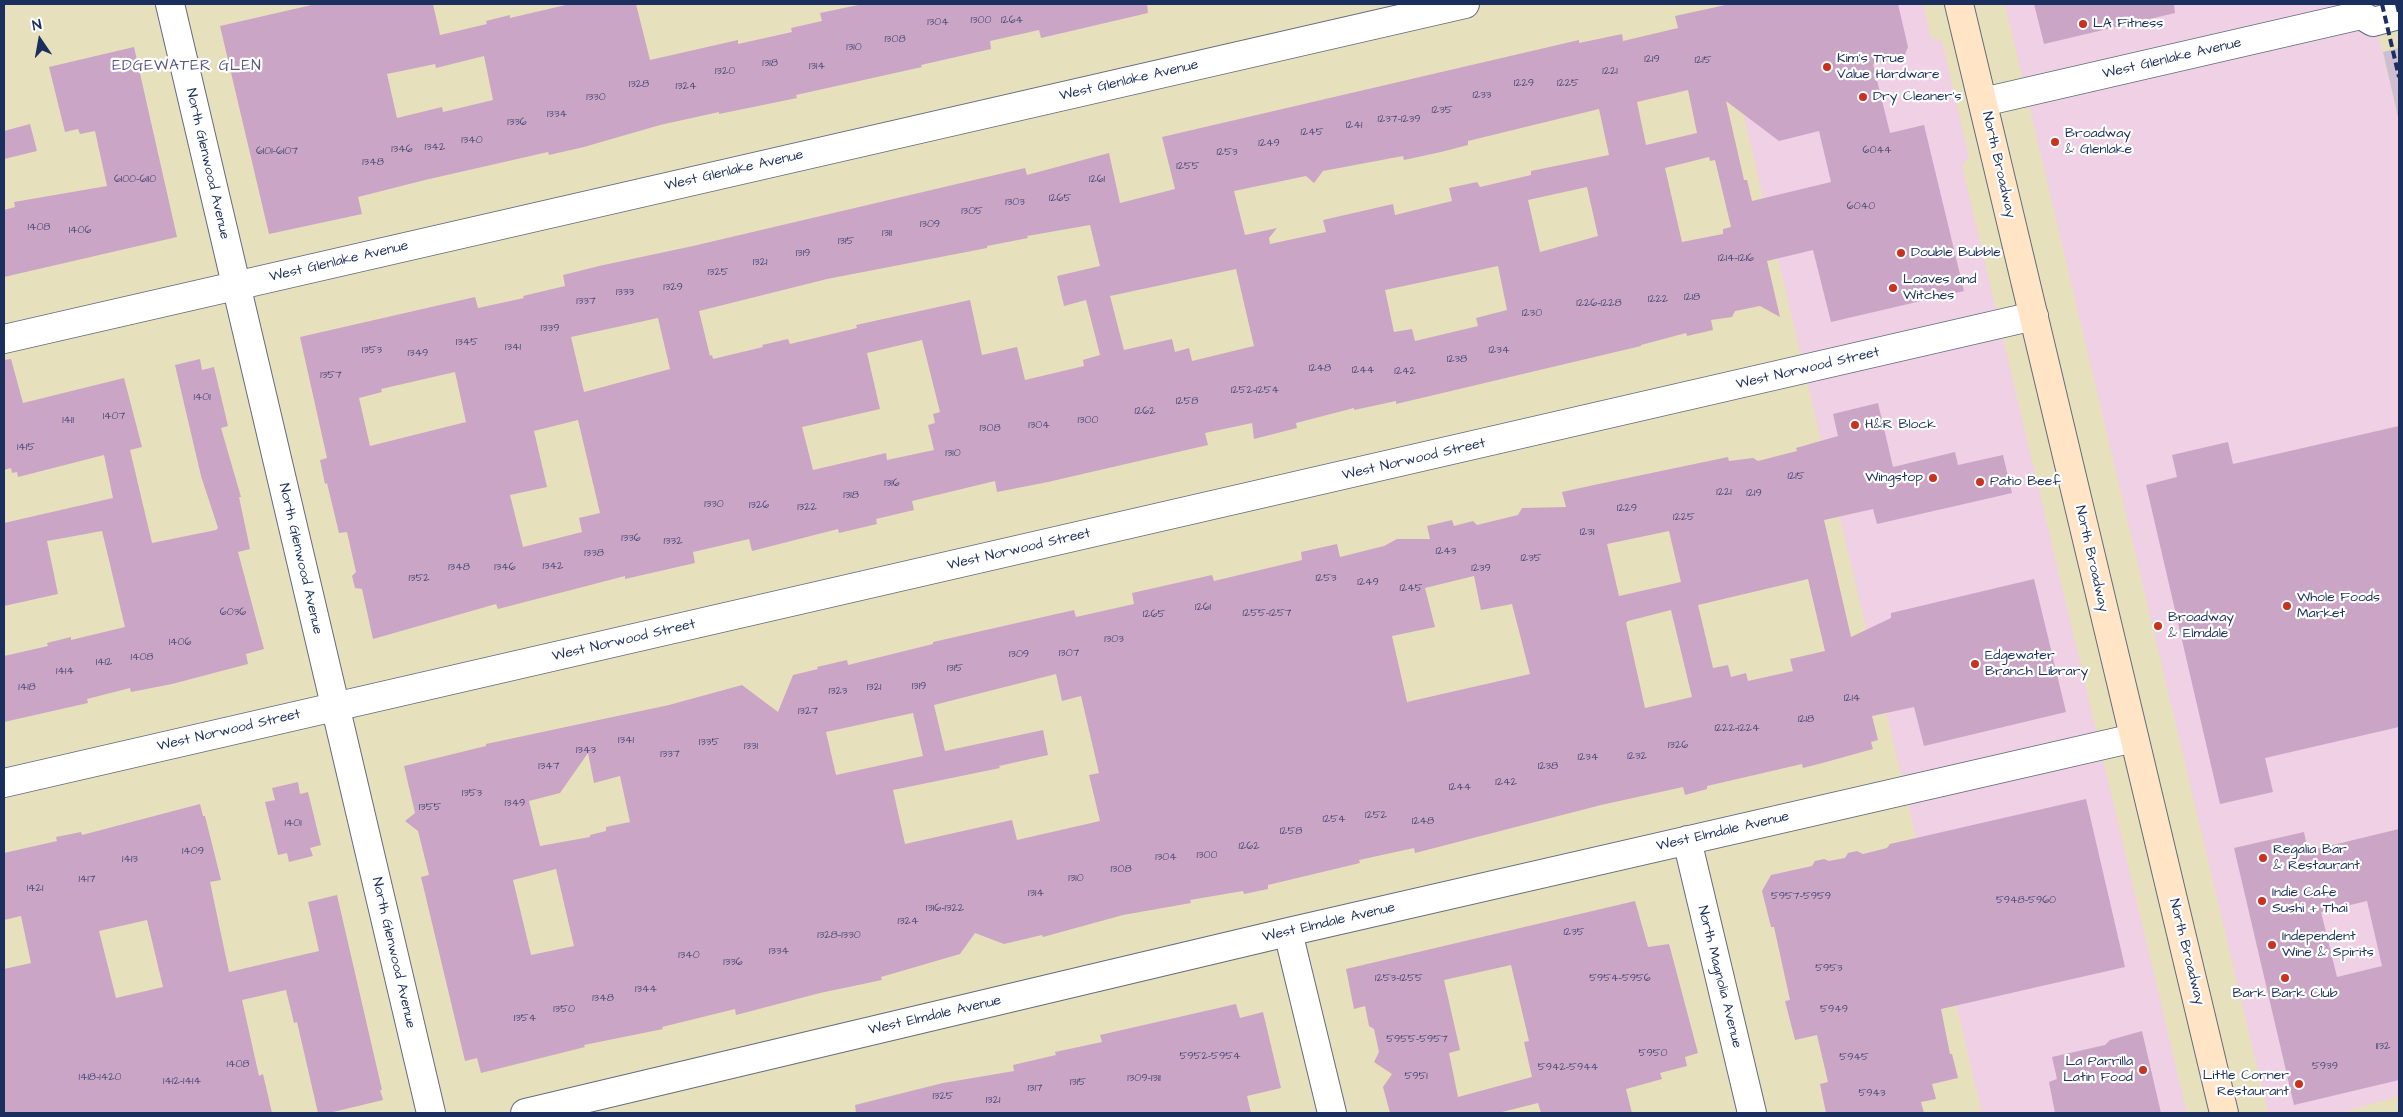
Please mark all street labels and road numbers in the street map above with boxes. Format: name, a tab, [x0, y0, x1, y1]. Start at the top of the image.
street label: West Glenlake Avenue	[2101, 35, 2243, 83]
street label: West Glenlake Avenue	[1058, 57, 1200, 105]
street label: North Glenwood Avenue	[181, 87, 233, 241]
street label: North Broadway	[1978, 110, 2018, 220]
street label: West Glenlake Avenue	[663, 147, 805, 195]
street label: West Glenlake Avenue	[268, 238, 410, 286]
street label: West Norwood Street	[1735, 344, 1881, 394]
street label: West Norwood Street	[1341, 435, 1487, 485]
street label: North Glenwood Avenue	[274, 482, 326, 636]
street label: North Broadway	[2071, 504, 2111, 614]
street label: West Norwood Street	[946, 525, 1092, 575]
street label: West Norwood Street	[551, 616, 697, 666]
street label: West Norwood Street	[156, 706, 302, 756]
street label: West Elmdale Avenue	[1655, 809, 1791, 855]
street label: North Glenwood Avenue	[367, 876, 419, 1030]
street label: North Broadway	[2165, 897, 2207, 1007]
street label: West Elmdale Avenue	[1261, 900, 1397, 946]
street label: North Magnolia Avenue	[1693, 904, 1745, 1050]
street label: West Elmdale Avenue	[867, 993, 1003, 1039]

